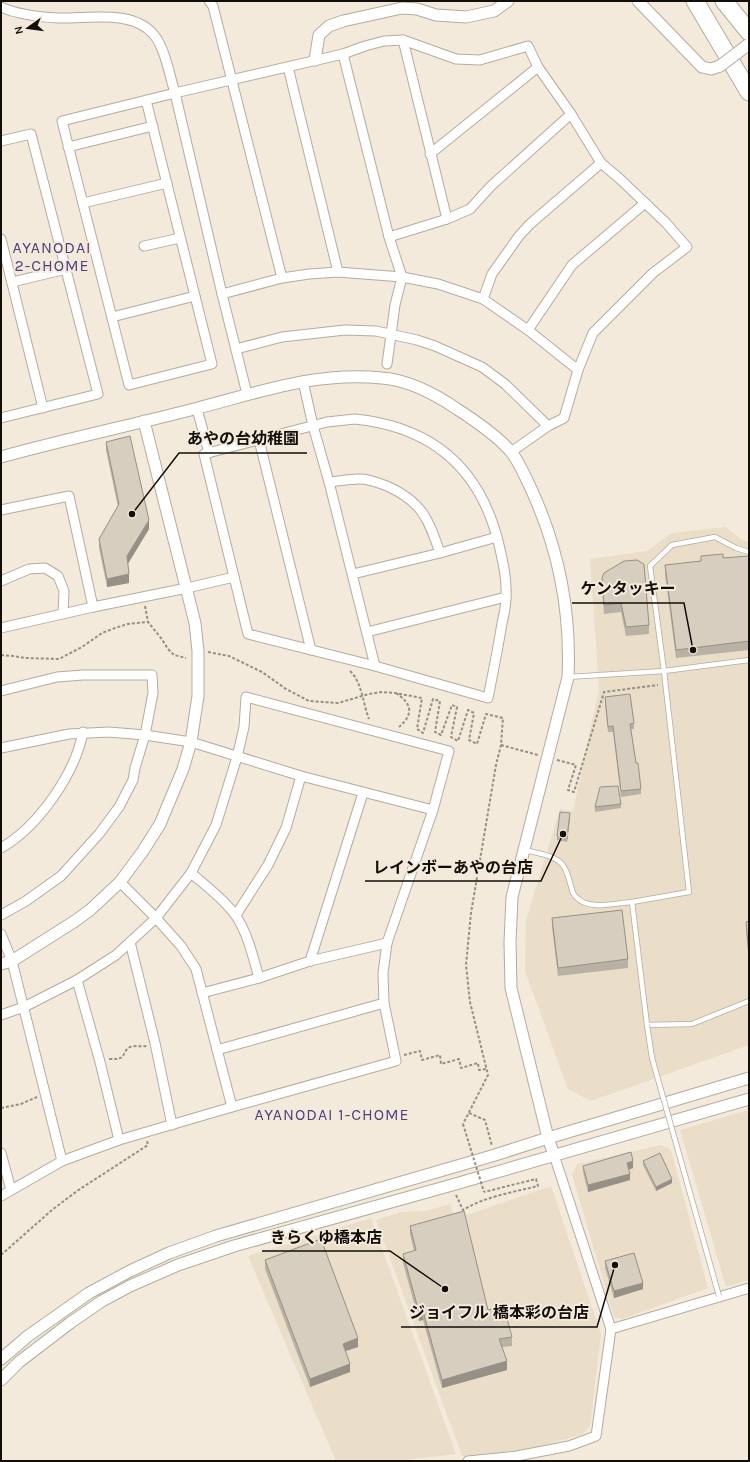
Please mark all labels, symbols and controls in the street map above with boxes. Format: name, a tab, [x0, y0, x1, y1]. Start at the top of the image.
north arrow	[8, 8, 48, 48]
text: N	[12, 25, 26, 36]
district label: AYANODAI 2-CHOME	[12, 238, 92, 275]
callout: あやの台幼稚園	[179, 425, 307, 453]
text: あやの台幼稚園	[187, 429, 299, 448]
callout: ケンタッキー	[572, 575, 684, 603]
text: ケンタッキー	[580, 579, 676, 598]
callout: レインボーあやの台店	[365, 853, 541, 881]
text: レインボーあやの台店	[373, 858, 533, 877]
district label: AYANODAI 1-CHOME	[254, 1105, 410, 1124]
callout: きらくゆ橋本店	[262, 1223, 390, 1251]
text: きらくゆ橋本店	[270, 1228, 382, 1247]
callout: ジョイフル 橋本彩の台店	[401, 1299, 597, 1327]
text: ジョイフル 橋本彩の台店	[409, 1303, 589, 1322]

